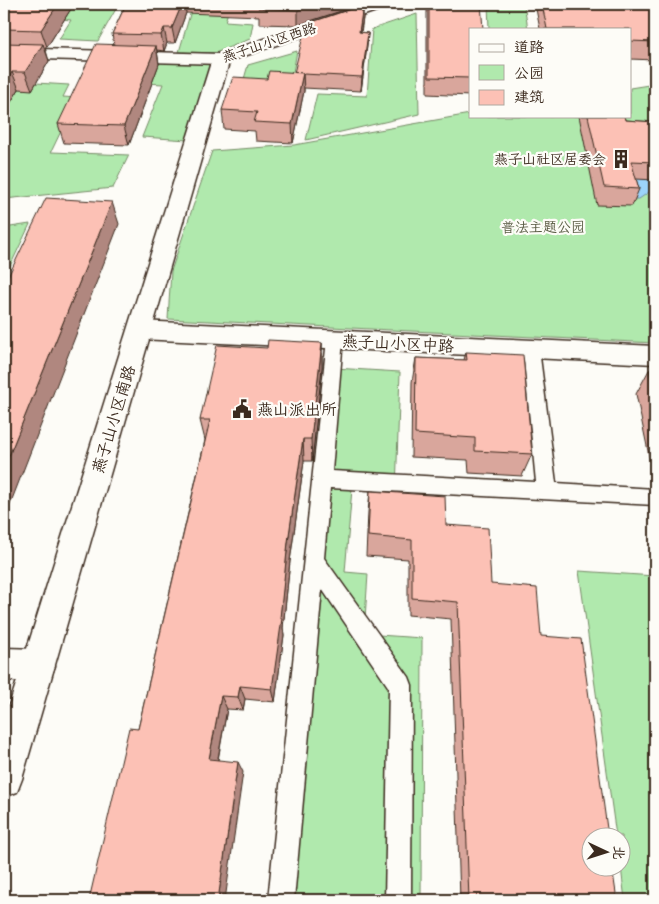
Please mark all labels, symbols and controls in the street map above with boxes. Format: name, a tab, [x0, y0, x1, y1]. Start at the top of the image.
street label: 燕子山小区西路	[219, 17, 318, 66]
legend	[469, 28, 632, 118]
text: 道路	[514, 36, 544, 57]
text: 公园	[514, 62, 544, 83]
text: 建筑	[514, 86, 544, 107]
building icon: 燕子山社区居委会	[610, 148, 632, 170]
place label: 燕子山社区居委会	[494, 149, 606, 168]
park label: 普法主题公园	[501, 217, 585, 236]
street label: 燕子山小区中路	[341, 329, 455, 357]
street label: 燕子山小区南路	[86, 362, 140, 476]
public building icon: 燕山派出所	[231, 398, 253, 420]
place label: 燕山派出所	[257, 398, 337, 420]
north arrow	[582, 826, 632, 876]
text: 北	[610, 845, 629, 861]

